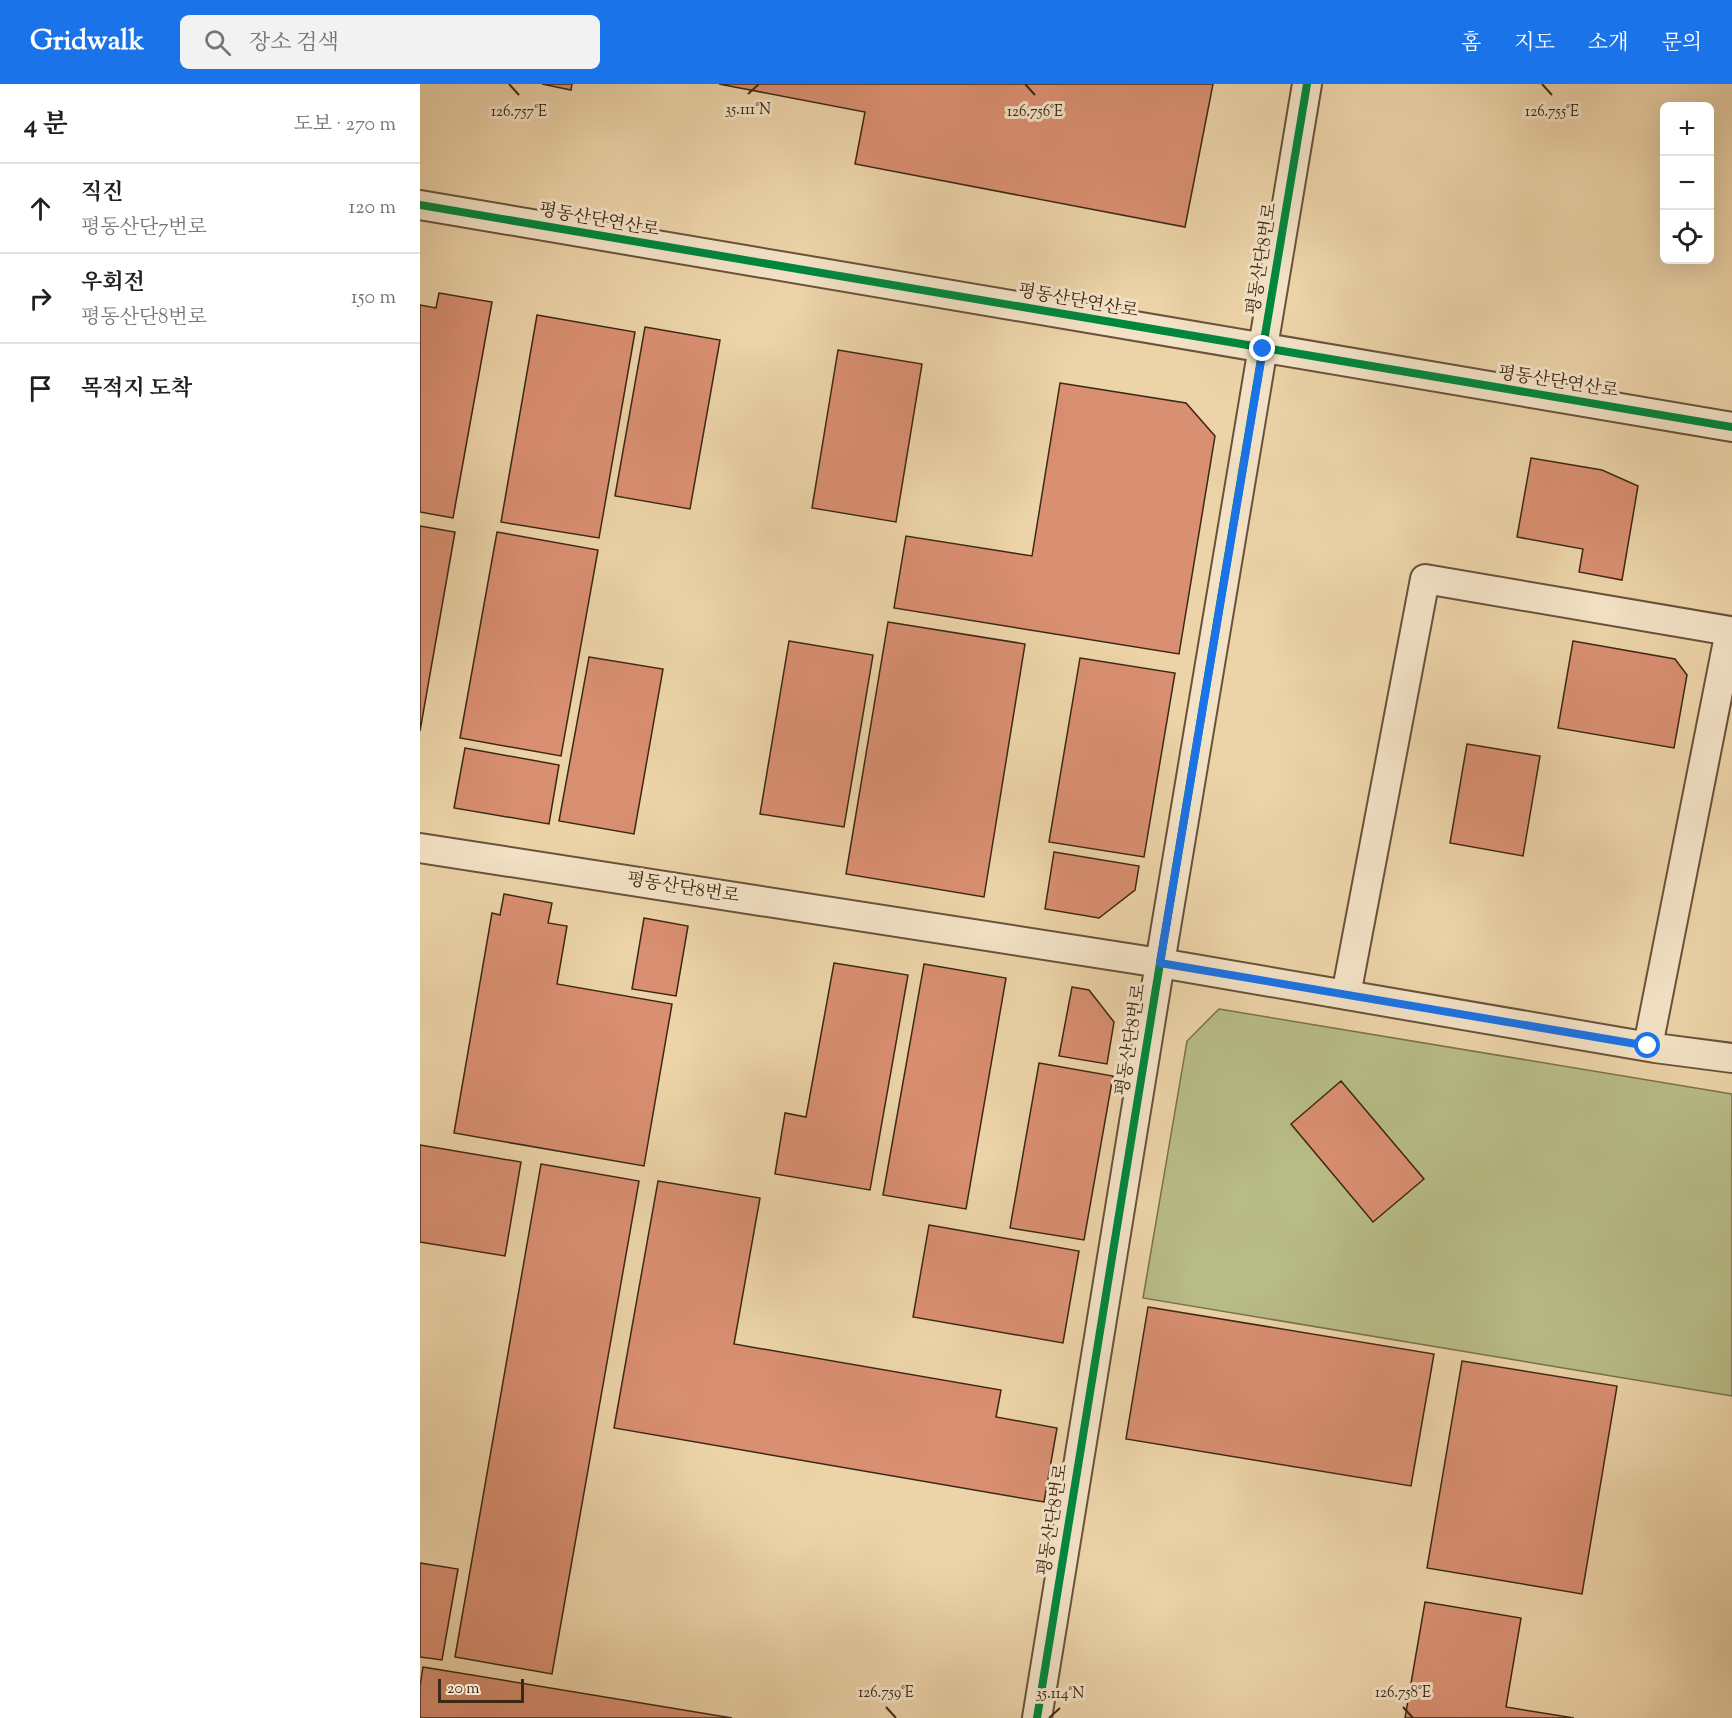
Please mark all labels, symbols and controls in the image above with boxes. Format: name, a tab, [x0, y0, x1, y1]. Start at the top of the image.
search box	[180, 15, 600, 69]
text: Gridwalk	[30, 22, 144, 62]
icon: search	[201, 26, 234, 59]
text: 장소 검색	[249, 28, 339, 60]
text: 홈	[1461, 29, 1481, 59]
text: 지도	[1514, 29, 1555, 59]
text: 소개	[1588, 29, 1628, 59]
text: 문의	[1661, 29, 1702, 59]
text: 35.111°N	[725, 100, 771, 121]
text: 126.757°E	[491, 102, 547, 123]
text: 126.756°E	[1007, 102, 1063, 123]
text: 126.755°E	[1525, 102, 1579, 123]
map controls	[1660, 102, 1714, 264]
button: +	[1660, 102, 1714, 156]
text: 4 분	[24, 107, 68, 144]
text: 도보 · 270 m	[293, 111, 396, 140]
button: −	[1660, 156, 1714, 210]
text: 직진	[81, 178, 124, 210]
icon: ahead	[24, 192, 57, 225]
text: 120 m	[348, 194, 396, 223]
street label: 평동산단연산로	[537, 198, 661, 244]
street label: 평동산단8번로	[1241, 201, 1285, 317]
button: locate	[1660, 210, 1714, 264]
text: 평동산단7번로	[81, 214, 207, 243]
text: 우회전	[81, 268, 145, 300]
street label: 평동산단연산로	[1016, 279, 1140, 325]
icon: right	[24, 282, 57, 315]
text: 150 m	[351, 284, 396, 313]
text: 평동산단8번로	[81, 304, 207, 333]
route end	[1249, 335, 1275, 361]
street label: 평동산단연산로	[1496, 361, 1620, 405]
icon: arrive	[24, 372, 57, 405]
text: 목적지 도착	[81, 374, 192, 406]
street label: 평동산단8번로	[625, 867, 741, 911]
street label: 평동산단8번로	[1110, 982, 1154, 1098]
route start	[1634, 1032, 1660, 1058]
street label: 평동산단8번로	[1032, 1462, 1076, 1578]
scale bar	[438, 1676, 524, 1704]
text: 20 m	[447, 1678, 480, 1701]
text: 126.759°E	[858, 1683, 914, 1704]
text: 126.758°E	[1375, 1683, 1431, 1704]
text: 35.114°N	[1036, 1684, 1084, 1705]

